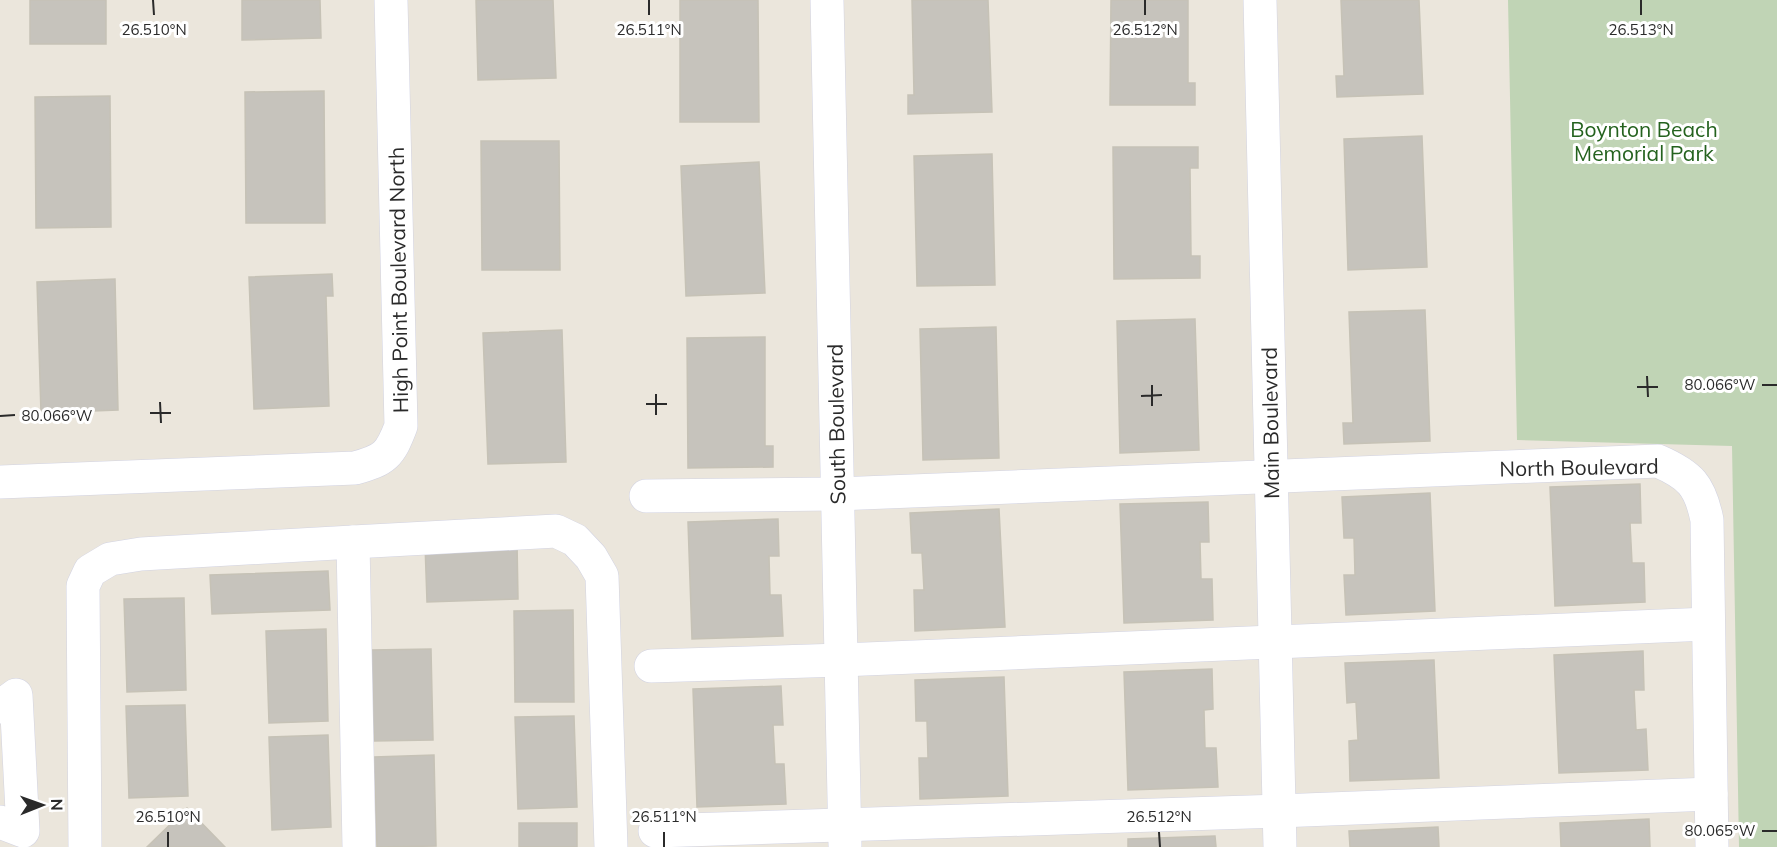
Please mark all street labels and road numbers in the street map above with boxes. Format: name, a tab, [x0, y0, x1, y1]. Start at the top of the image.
street label: High Point Boulevard North	[383, 147, 413, 413]
street label: South Boulevard	[822, 343, 850, 505]
street label: Main Boulevard	[1256, 347, 1284, 499]
street label: North Boulevard	[1499, 453, 1659, 481]

